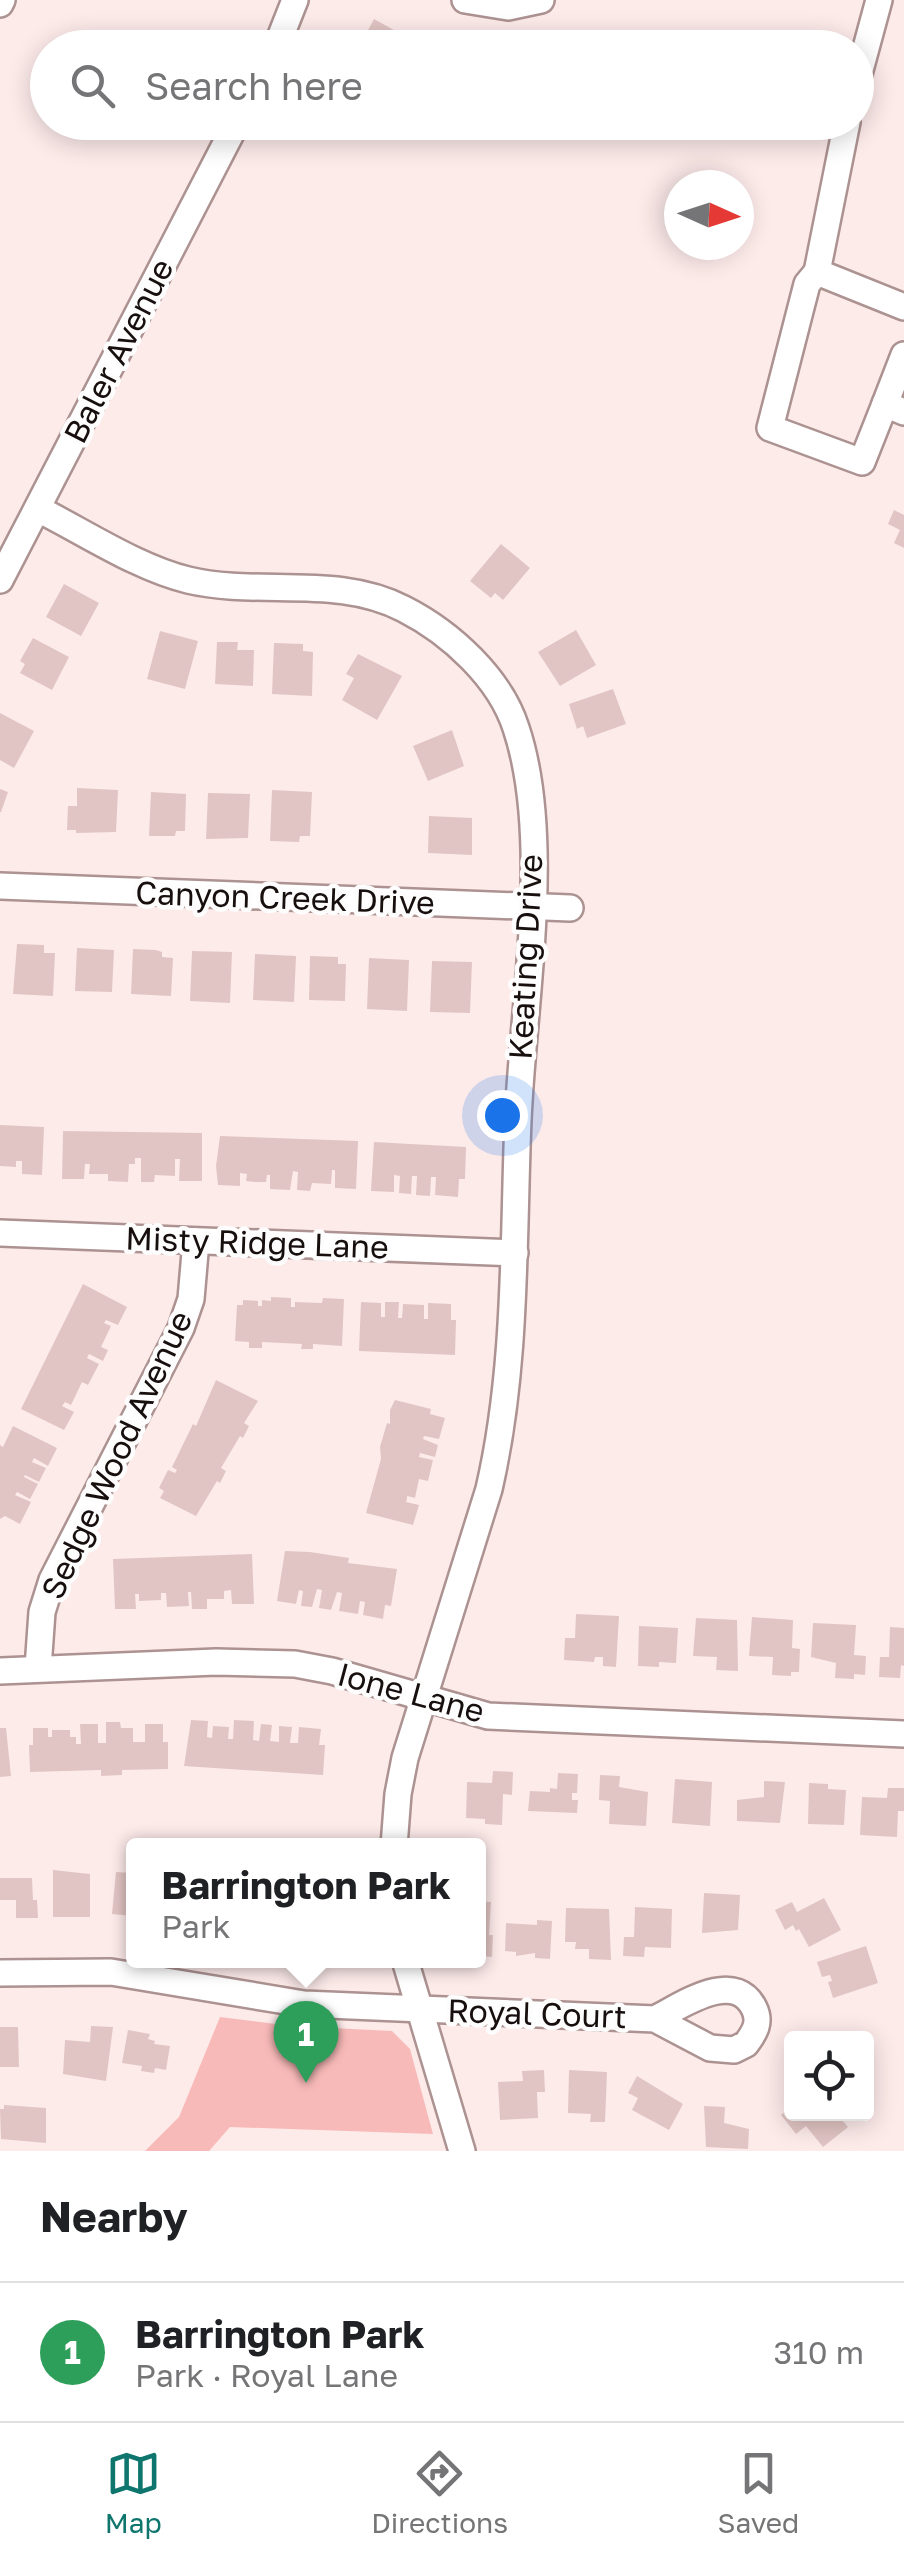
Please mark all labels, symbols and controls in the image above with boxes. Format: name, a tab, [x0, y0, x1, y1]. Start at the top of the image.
search box	[30, 30, 874, 140]
icon: search	[65, 58, 120, 113]
text: Search here	[145, 63, 363, 108]
north arrow	[664, 170, 754, 260]
street label: Baler Avenue	[55, 252, 181, 449]
street label: Keating Drive	[501, 853, 549, 1061]
street label: Canyon Creek Drive	[135, 873, 435, 921]
your location	[477, 1090, 528, 1141]
street label: Misty Ridge Lane	[125, 1218, 389, 1266]
street label: Sedge Wood Avenue	[33, 1305, 200, 1605]
street label: Ione Lane	[334, 1654, 489, 1730]
popup	[126, 1838, 486, 1968]
text: Barrington Park	[161, 1862, 451, 1907]
text: Park	[161, 1907, 231, 1945]
street label: Royal Court	[447, 1991, 627, 2035]
pin: 1	[274, 2000, 338, 2083]
map controls	[784, 2031, 874, 2121]
button: locate	[784, 2031, 874, 2121]
text: Nearby	[40, 2191, 188, 2241]
text: Barrington Park	[135, 2311, 425, 2356]
text: 1	[64, 2333, 81, 2371]
text: 310 m	[774, 2333, 864, 2371]
text: Park · Royal Lane	[135, 2356, 398, 2394]
tab: Map	[105, 2446, 162, 2539]
tab: Directions	[371, 2446, 508, 2539]
tab: Saved	[717, 2446, 799, 2539]

